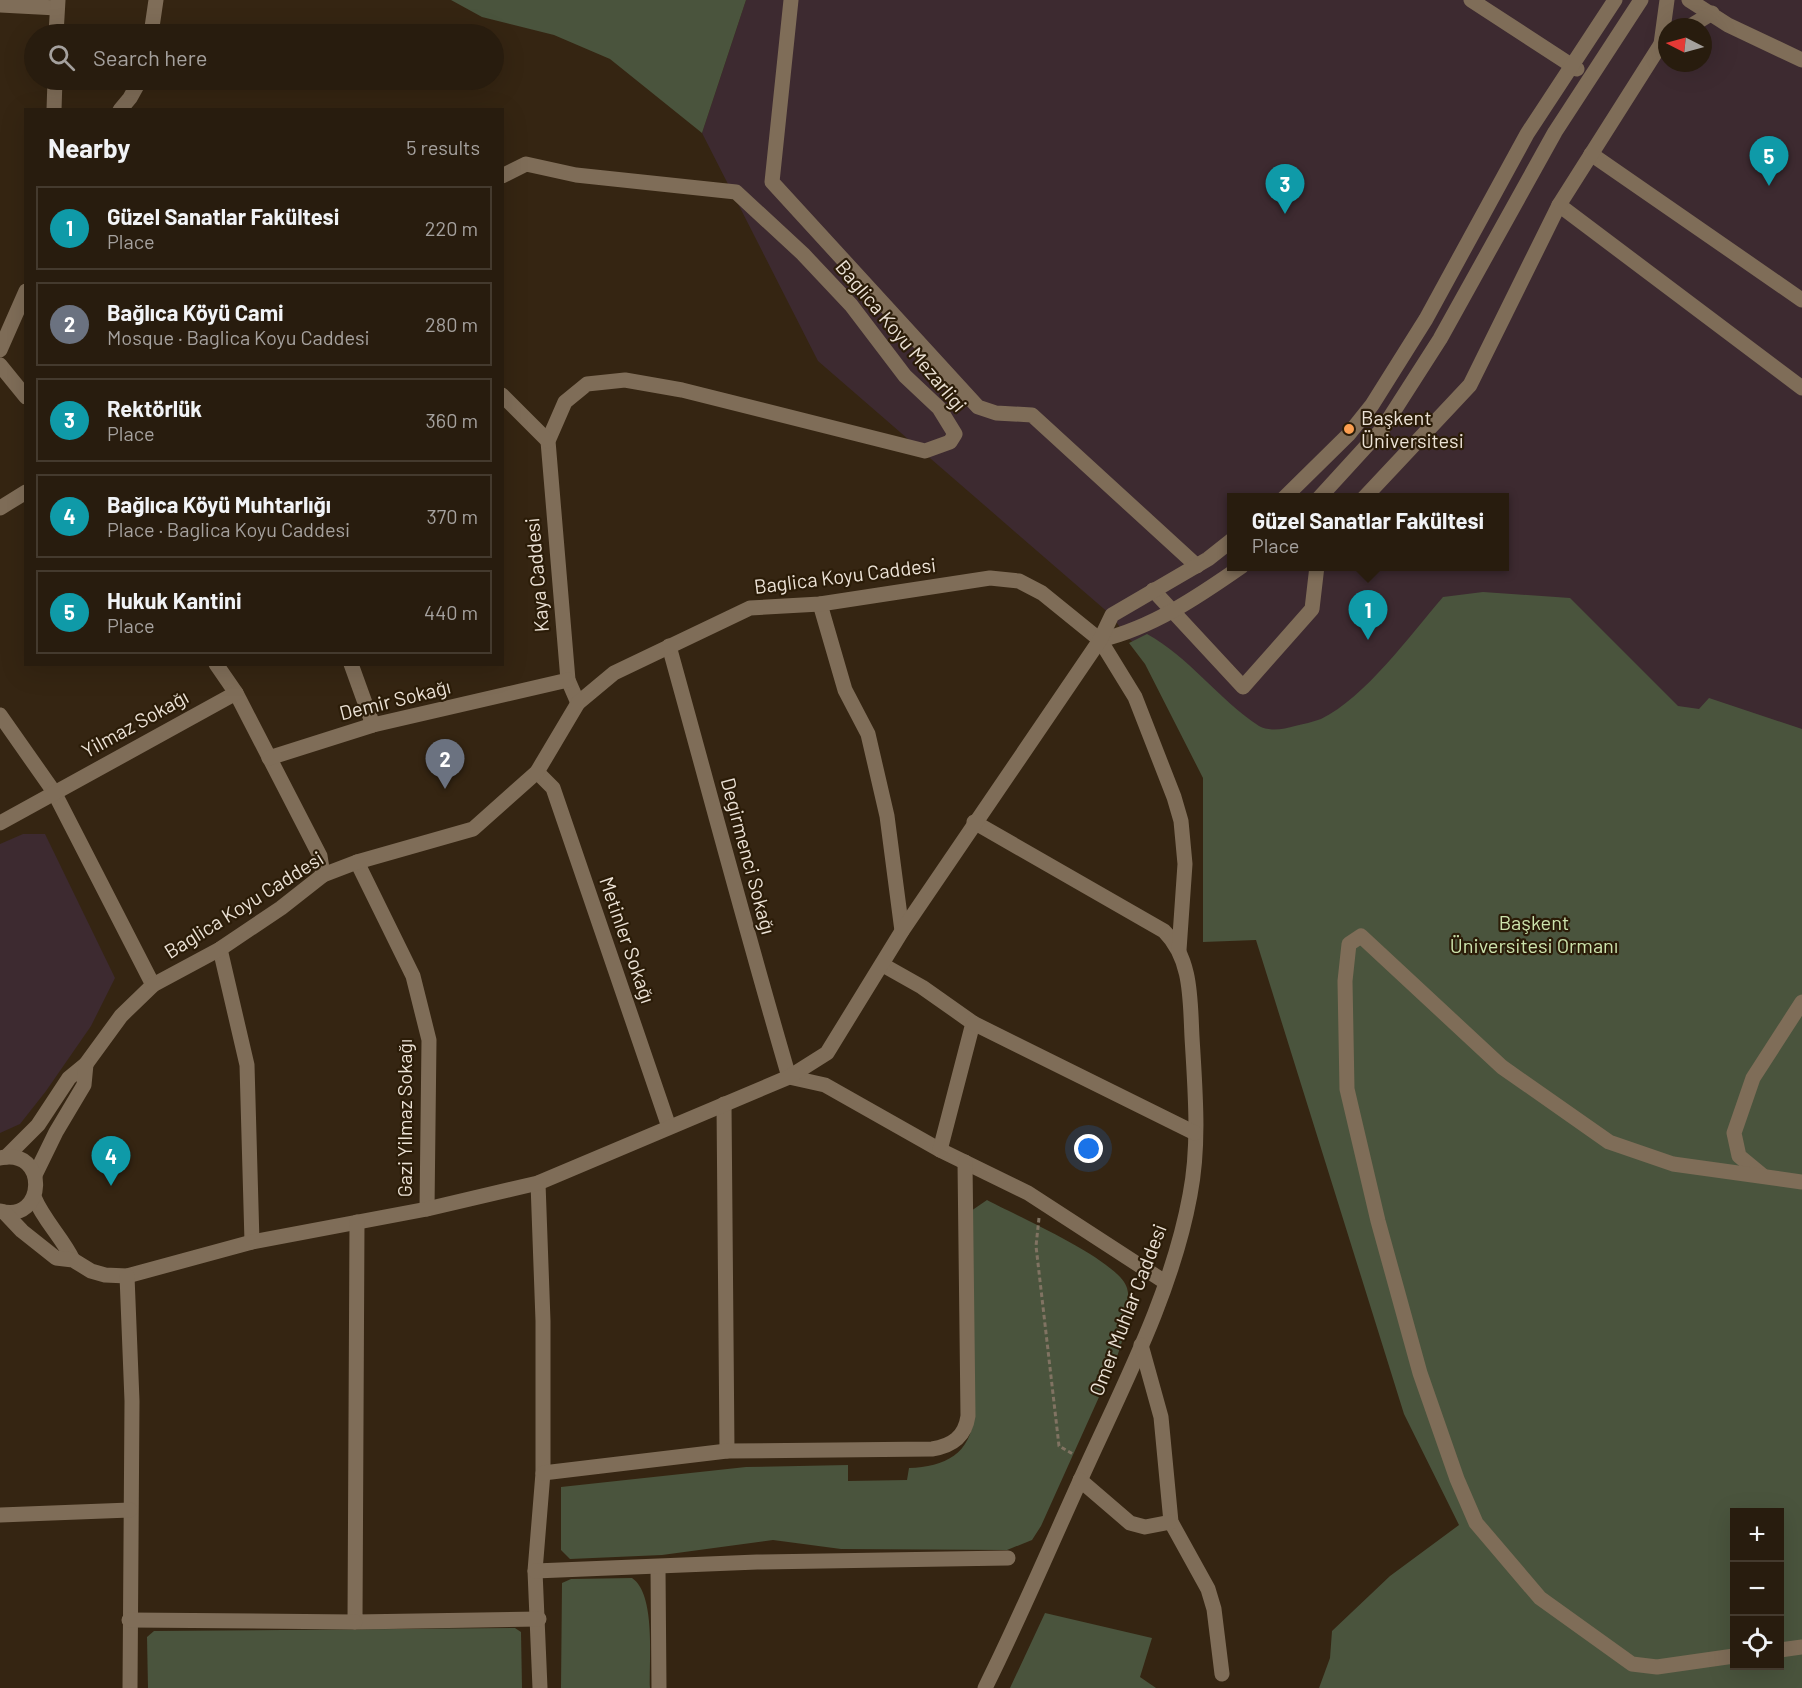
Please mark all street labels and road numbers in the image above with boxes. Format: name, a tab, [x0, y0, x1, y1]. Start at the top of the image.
street label: Baglica Koyu Mezarligi	[831, 255, 972, 416]
street label: Kaya Caddesi	[519, 517, 553, 633]
street label: Baglica Koyu Caddesi	[752, 552, 937, 598]
street label: Demir Sokağı	[337, 674, 453, 724]
street label: Yilmaz Sokağı	[77, 684, 192, 762]
street label: Degirmenci Sokağı	[717, 775, 781, 937]
street label: Baglica Koyu Caddesi	[159, 845, 328, 963]
street label: Metinler Sokağı	[595, 873, 661, 1006]
street label: Gazi Yilmaz Sokağı	[392, 1039, 416, 1197]
street label: Omer Muhlar Caddesi	[1083, 1220, 1171, 1399]

